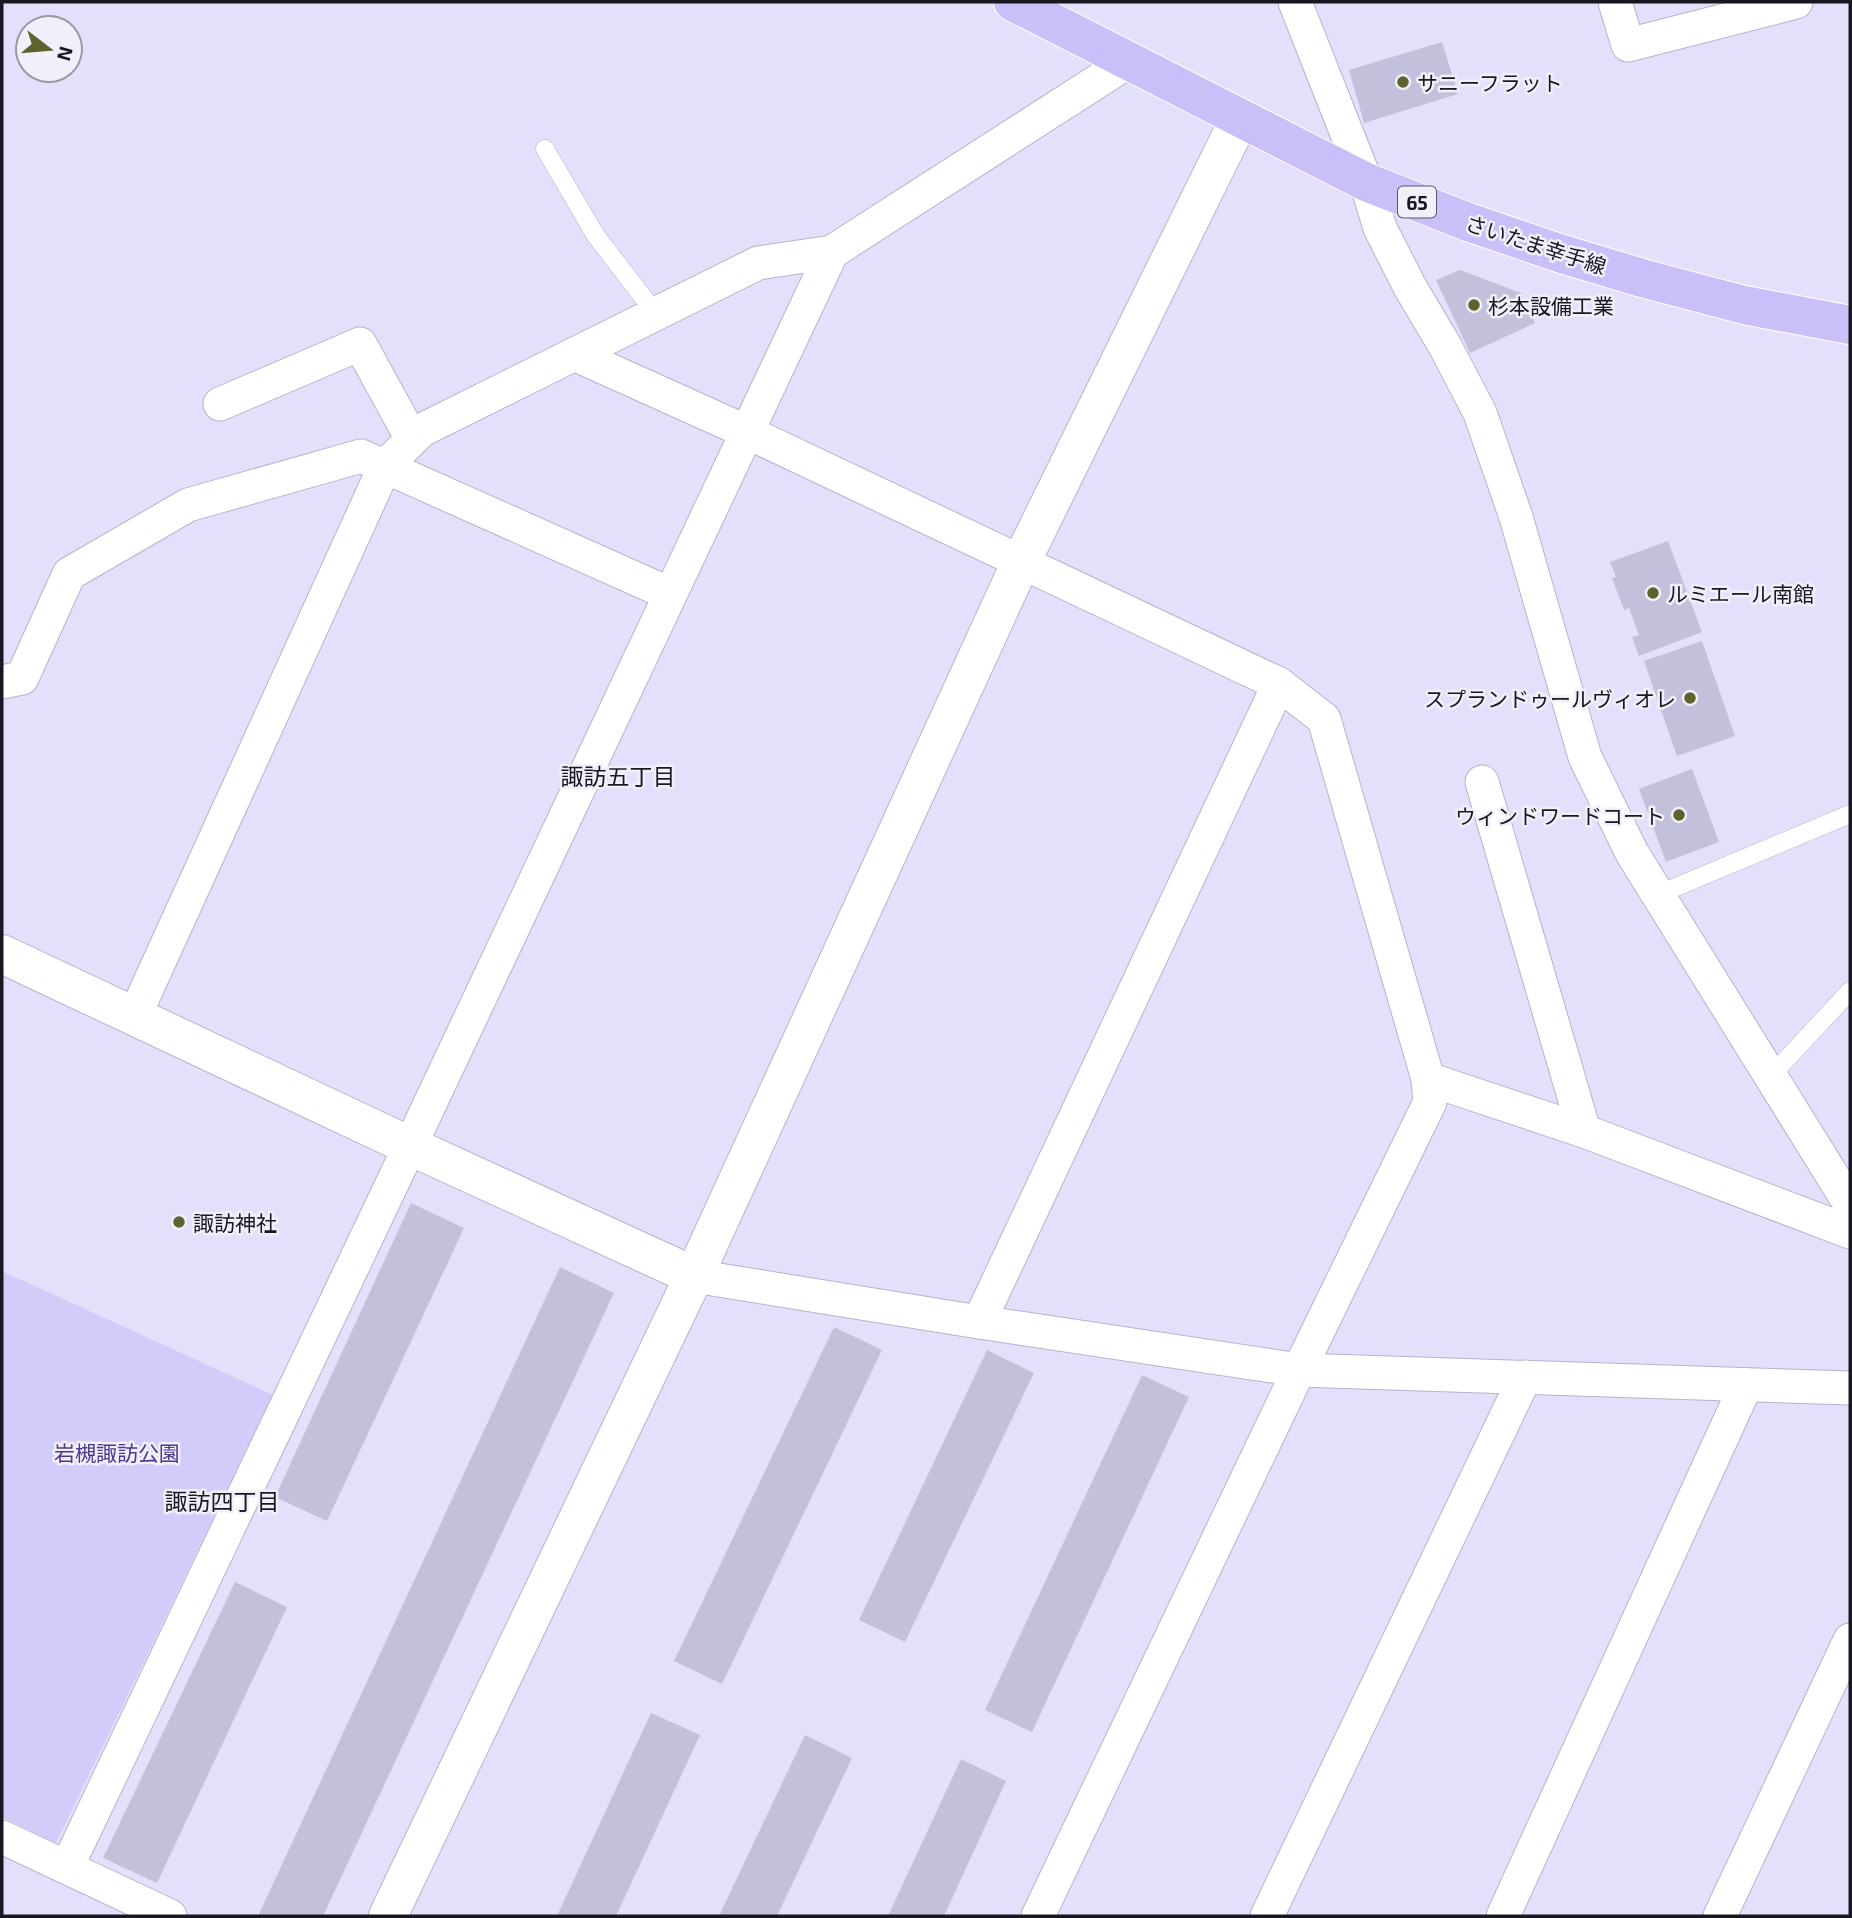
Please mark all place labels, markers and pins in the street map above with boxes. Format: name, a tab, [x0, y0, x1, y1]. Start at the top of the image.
place label: サニーフラット	[1417, 70, 1563, 95]
marker: サニーフラット	[1395, 74, 1411, 90]
place label: 杉本設備工業	[1488, 293, 1614, 318]
marker: 杉本設備工業	[1466, 297, 1482, 313]
place label: ルミエール南館	[1667, 581, 1814, 606]
marker: ルミエール南館	[1645, 585, 1661, 601]
place label: スプランドゥールヴィオレ	[1424, 686, 1676, 711]
marker: スプランドゥールヴィオレ	[1682, 690, 1698, 706]
place label: ウィンドワードコート	[1455, 803, 1665, 828]
marker: ウィンドワードコート	[1671, 807, 1687, 823]
place label: 諏訪神社	[193, 1210, 277, 1235]
marker: 諏訪神社	[171, 1214, 187, 1230]

